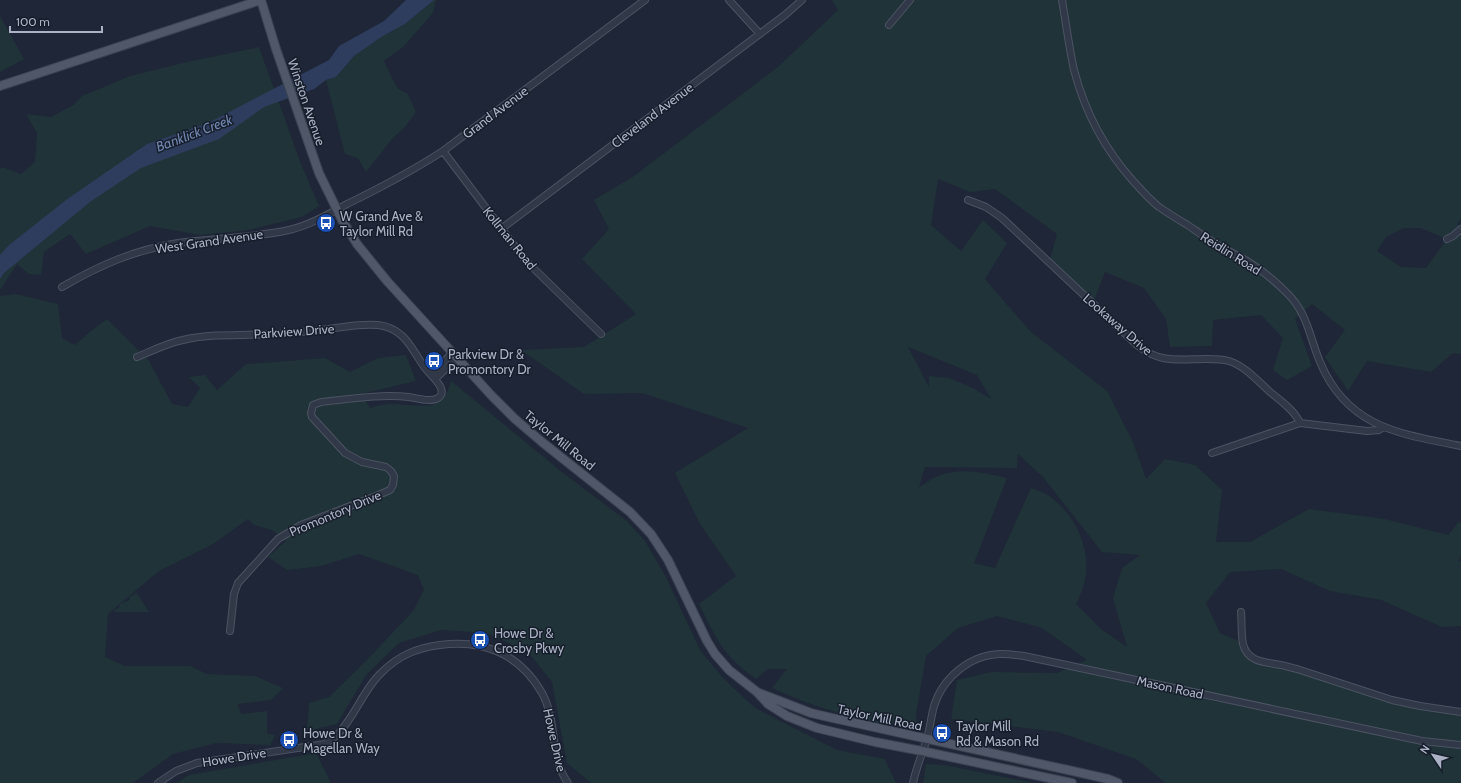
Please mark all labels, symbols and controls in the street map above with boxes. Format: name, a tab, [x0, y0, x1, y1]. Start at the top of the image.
scale bar	[10, 8, 102, 34]
text: 100 m	[16, 14, 50, 29]
street label: Winston Avenue	[285, 57, 329, 148]
street label: Cleveland Avenue	[608, 79, 696, 151]
street label: Grand Avenue	[459, 82, 531, 142]
water label: Banklick Creek	[153, 110, 236, 156]
street label: Kollman Road	[480, 203, 540, 273]
place label: W Grand Ave & Taylor Mill Rd	[340, 208, 423, 239]
bus stop icon: W Grand Ave & Taylor Mill Rd	[315, 212, 337, 234]
street label: West Grand Avenue	[154, 225, 264, 256]
street label: Reidlin Road	[1198, 228, 1264, 278]
street label: Lookaway Drive	[1080, 290, 1156, 359]
street label: Parkview Drive	[253, 320, 335, 342]
place label: Parkview Dr & Promontory Dr	[448, 346, 532, 377]
bus stop icon: Parkview Dr & Promontory Dr	[423, 350, 445, 372]
street label: Taylor Mill Road	[521, 407, 599, 473]
street label: Promontory Drive	[287, 486, 384, 540]
place label: Howe Dr & Crosby Pkwy	[494, 625, 565, 656]
bus stop icon: Howe Dr & Crosby Pkwy	[469, 629, 491, 651]
street label: Mason Road	[1135, 672, 1205, 702]
street label: Taylor Mill Road	[836, 700, 924, 734]
street label: Howe Drive	[540, 707, 570, 773]
place label: Taylor Mill Rd & Mason Rd	[956, 718, 1039, 749]
bus stop icon: Taylor Mill Rd & Mason Rd	[931, 722, 953, 744]
place label: Howe Dr & Magellan Way	[303, 725, 380, 756]
bus stop icon: Howe Dr & Magellan Way	[278, 729, 300, 751]
north arrow	[1413, 735, 1453, 775]
text: N	[1417, 742, 1433, 756]
street label: Howe Drive	[201, 744, 267, 770]

